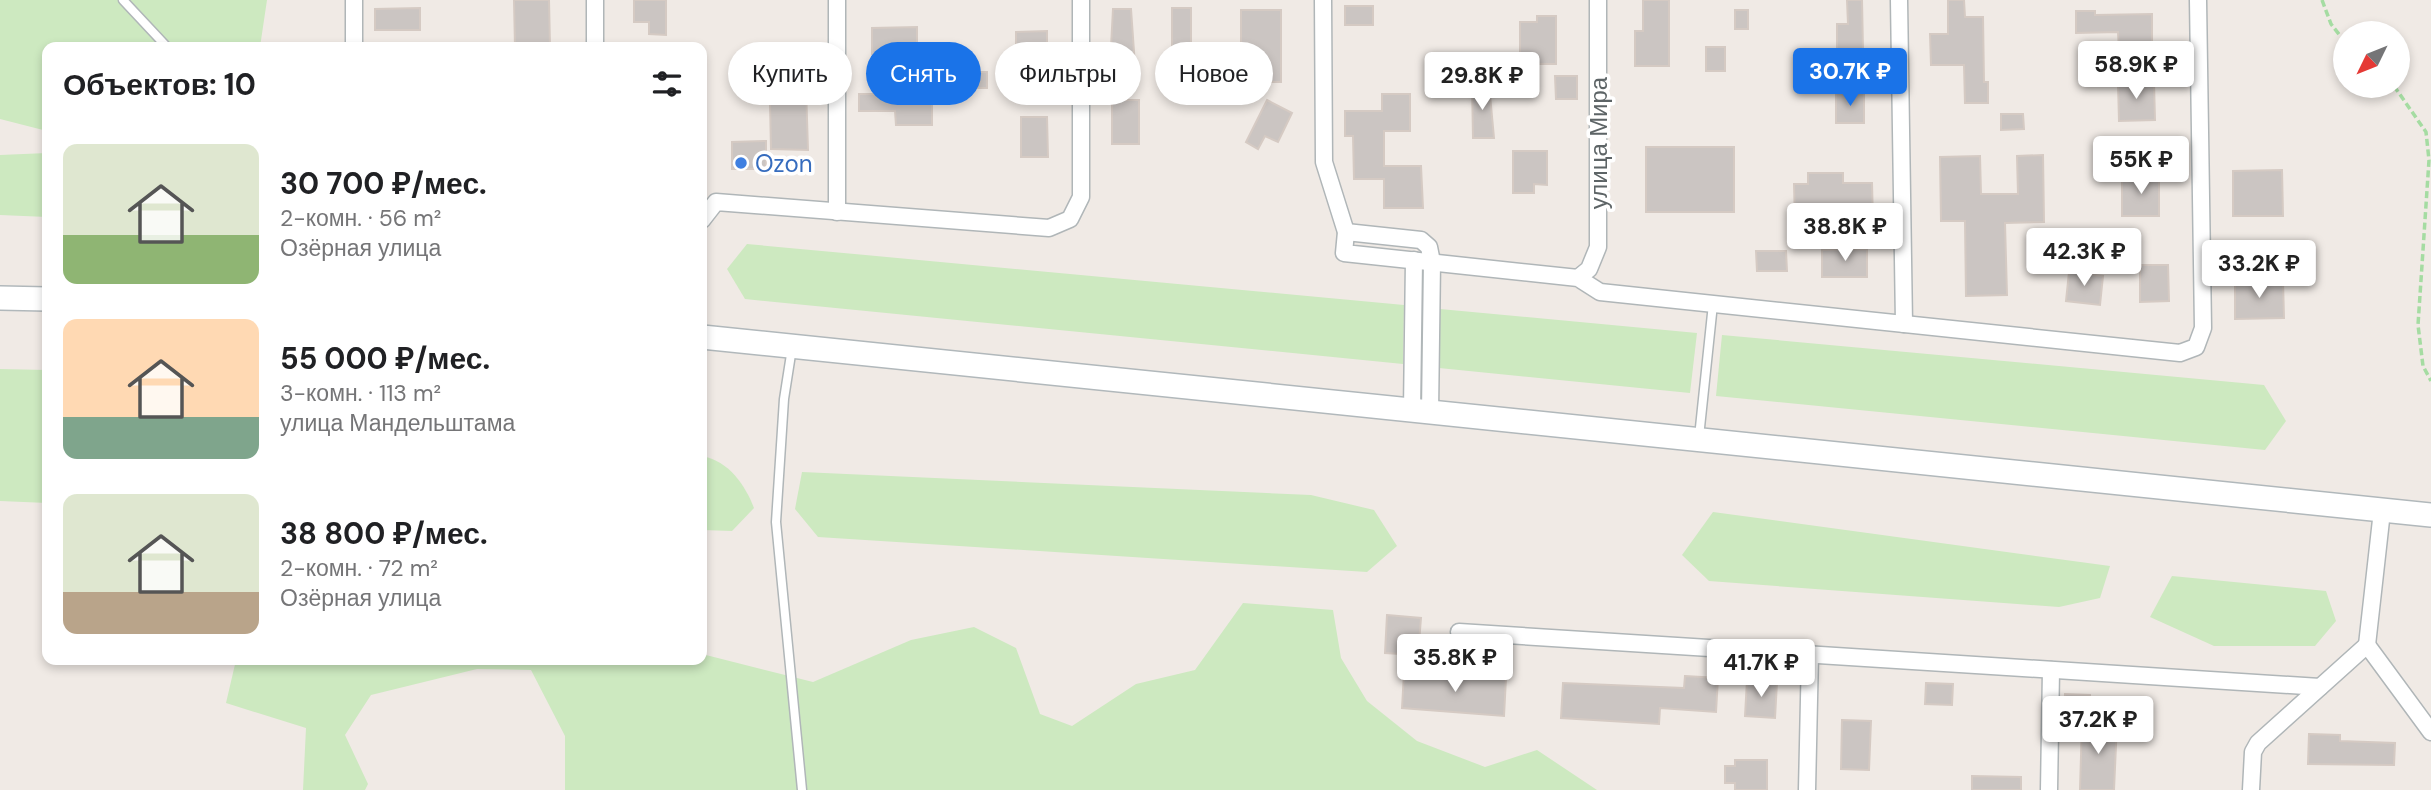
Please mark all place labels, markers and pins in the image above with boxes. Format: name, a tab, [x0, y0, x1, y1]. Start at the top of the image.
pin: 58.9K ₽	[2071, 42, 2201, 101]
pin: 30.7K ₽	[1785, 48, 1915, 108]
pin: 29.8K ₽	[1417, 52, 1547, 112]
pin: 55K ₽	[2092, 136, 2190, 196]
place label: Ozon	[755, 148, 813, 179]
marker: Ozon	[733, 155, 749, 171]
pin: 38.8K ₽	[1780, 204, 1910, 263]
pin: 42.3K ₽	[2019, 229, 2149, 288]
pin: 33.2K ₽	[2194, 240, 2324, 300]
pin: 35.8K ₽	[1390, 634, 1520, 694]
pin: 41.7K ₽	[1696, 640, 1826, 699]
pin: 37.2K ₽	[2033, 696, 2163, 756]

